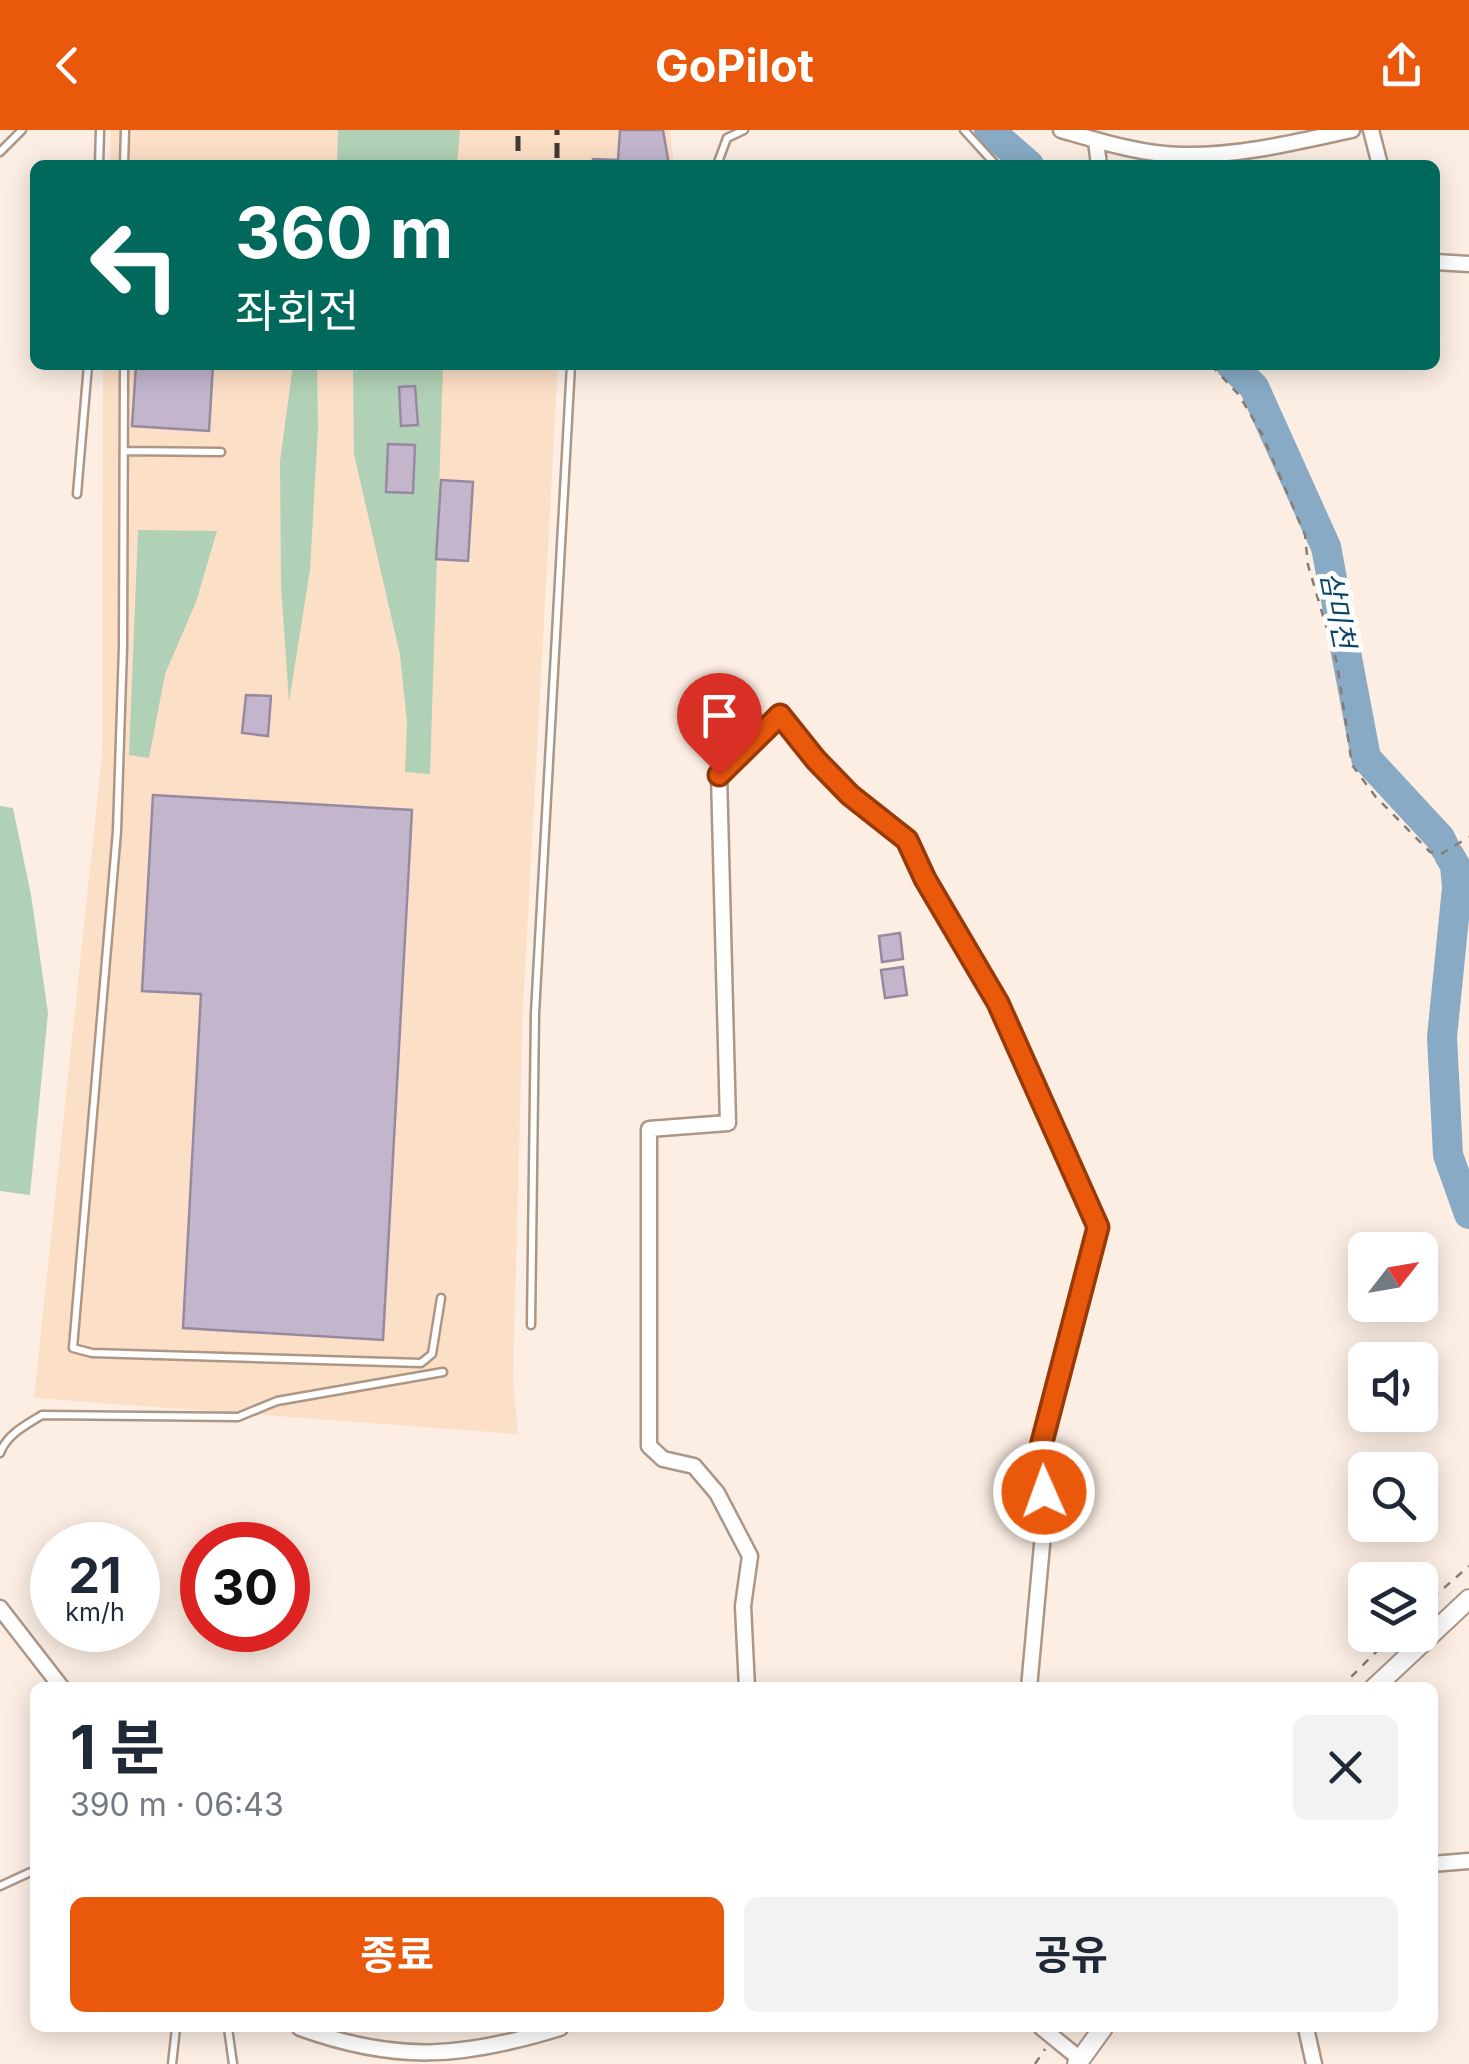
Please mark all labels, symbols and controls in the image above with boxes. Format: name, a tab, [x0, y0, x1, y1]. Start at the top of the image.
icon: back	[40, 38, 95, 93]
text: GoPilot	[655, 38, 814, 93]
icon: share	[1374, 38, 1429, 93]
text: 360 m	[235, 190, 453, 275]
icon: left	[70, 200, 200, 330]
text: 좌회전	[235, 283, 359, 338]
water label: 삼미천	[1314, 569, 1363, 654]
pin	[677, 673, 762, 776]
icon: arrive	[692, 688, 747, 743]
north arrow	[1348, 1232, 1438, 1322]
map controls	[1348, 1232, 1438, 1652]
button: sound	[1348, 1342, 1438, 1432]
position arrow	[992, 1440, 1096, 1544]
button: search	[1348, 1452, 1438, 1542]
speed limit sign: 30	[180, 1522, 310, 1652]
text: 21	[68, 1545, 122, 1605]
button: layers	[1348, 1562, 1438, 1652]
text: km/h	[65, 1597, 125, 1627]
text: 1 분	[70, 1711, 165, 1783]
button: close	[1293, 1715, 1398, 1820]
text: 390 m · 06:43	[70, 1785, 284, 1824]
button: 종료	[70, 1897, 724, 2012]
button: 공유	[744, 1897, 1398, 2012]

